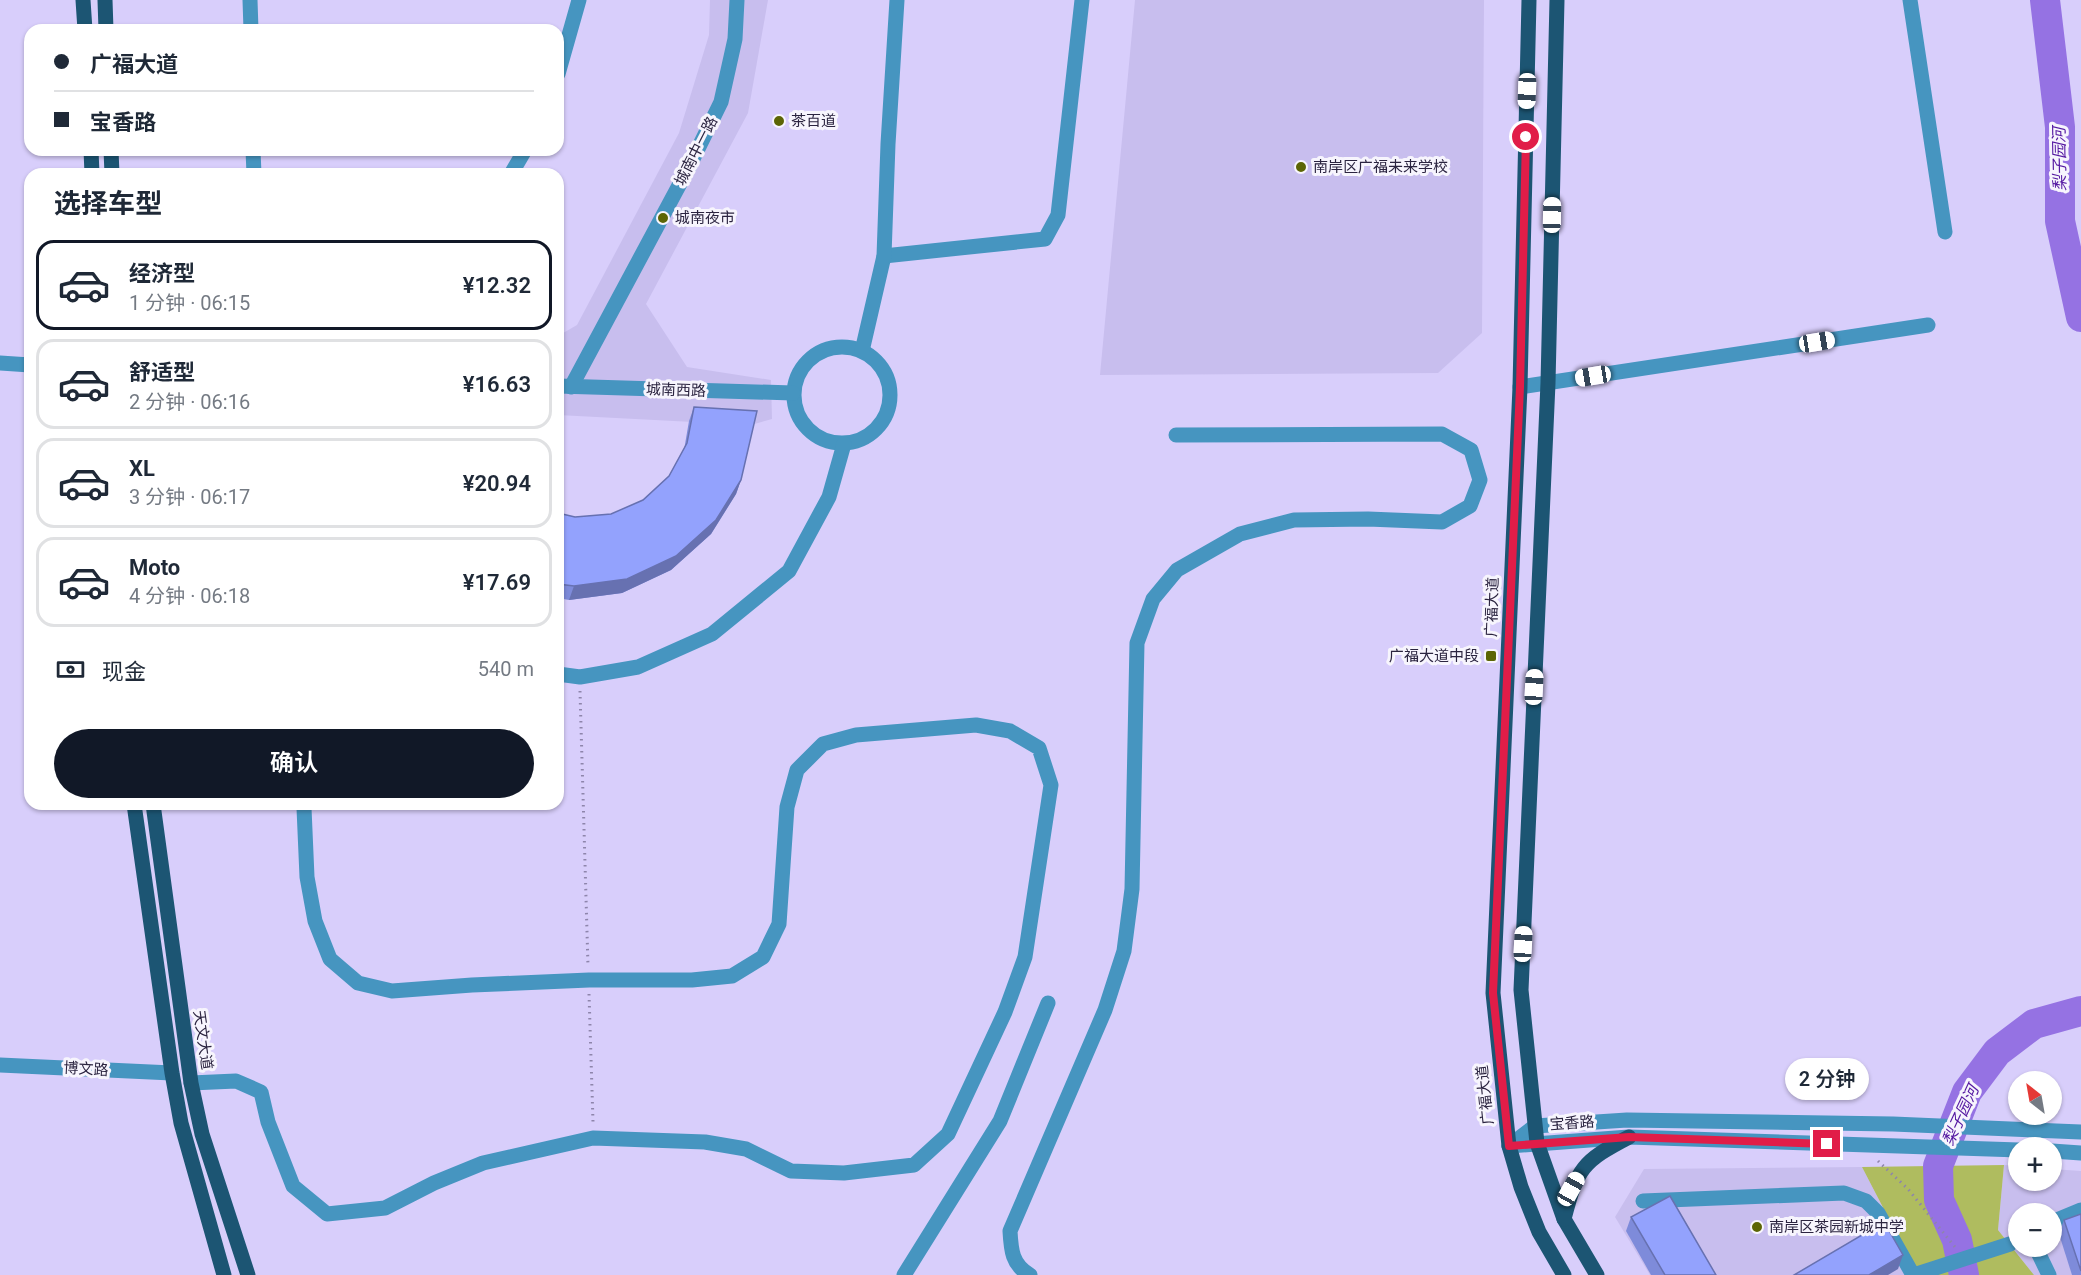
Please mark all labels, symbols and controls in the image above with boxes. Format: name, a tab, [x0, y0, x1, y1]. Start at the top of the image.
text: 广福大道	[90, 52, 178, 77]
car	[1517, 73, 1537, 109]
text: 宝香路	[90, 110, 156, 135]
place label: 茶百道	[791, 112, 836, 130]
street label: 城南中一路	[671, 113, 721, 189]
marker: 茶百道	[772, 114, 786, 128]
route start	[1512, 123, 1539, 150]
water label: 梨子园河	[2049, 124, 2070, 191]
place label: 南岸区广福未来学校	[1313, 158, 1448, 176]
marker: 南岸区广福未来学校	[1294, 160, 1308, 174]
text: 选择车型	[54, 188, 162, 220]
car	[1543, 197, 1561, 233]
place label: 城南夜市	[675, 209, 735, 227]
marker: 城南夜市	[656, 211, 670, 225]
icon: car	[57, 258, 111, 312]
text: 经济型	[129, 261, 195, 286]
text: ¥12.32	[463, 273, 531, 298]
text: 1 分钟 · 06:15	[129, 291, 250, 315]
car	[1798, 330, 1836, 354]
icon: car	[57, 357, 111, 411]
text: 舒适型	[129, 360, 195, 385]
car	[1574, 364, 1612, 388]
text: ¥16.63	[463, 372, 531, 397]
street label: 城南西路	[646, 380, 706, 400]
text: 2 分钟 · 06:16	[129, 390, 250, 414]
icon: car	[57, 456, 111, 510]
text: XL	[129, 456, 155, 481]
text: ¥20.94	[463, 471, 531, 496]
text: 3 分钟 · 06:17	[129, 485, 250, 509]
icon: car	[57, 555, 111, 609]
text: Moto	[129, 555, 180, 580]
text: ¥17.69	[463, 570, 531, 595]
street label: 广福大道	[1482, 577, 1502, 637]
text: 4 分钟 · 06:18	[129, 584, 250, 608]
place label: 广福大道中段	[1389, 647, 1479, 665]
marker: 广福大道中段	[1484, 649, 1498, 663]
icon: cash	[54, 653, 87, 686]
text: 540 m	[478, 657, 534, 681]
text: 现金	[102, 659, 146, 684]
car	[1524, 669, 1544, 705]
button: 确认	[54, 729, 534, 798]
car	[1513, 926, 1533, 962]
street label: 天文大道	[190, 1009, 216, 1071]
callout: 2 分钟	[1785, 1057, 1869, 1099]
street label: 博文路	[63, 1059, 109, 1079]
street label: 广福大道	[1473, 1064, 1497, 1126]
text: 2 分钟	[1799, 1067, 1855, 1091]
north arrow	[2008, 1071, 2062, 1125]
map controls	[2008, 1071, 2062, 1257]
water label: 梨子园河	[1938, 1079, 1984, 1148]
street label: 宝香路	[1549, 1112, 1595, 1134]
route end	[1813, 1130, 1840, 1157]
button: +	[2008, 1137, 2062, 1191]
car	[1554, 1169, 1588, 1209]
button: −	[2008, 1203, 2062, 1257]
place label: 南岸区茶园新城中学	[1769, 1218, 1904, 1236]
marker: 南岸区茶园新城中学	[1750, 1220, 1764, 1234]

